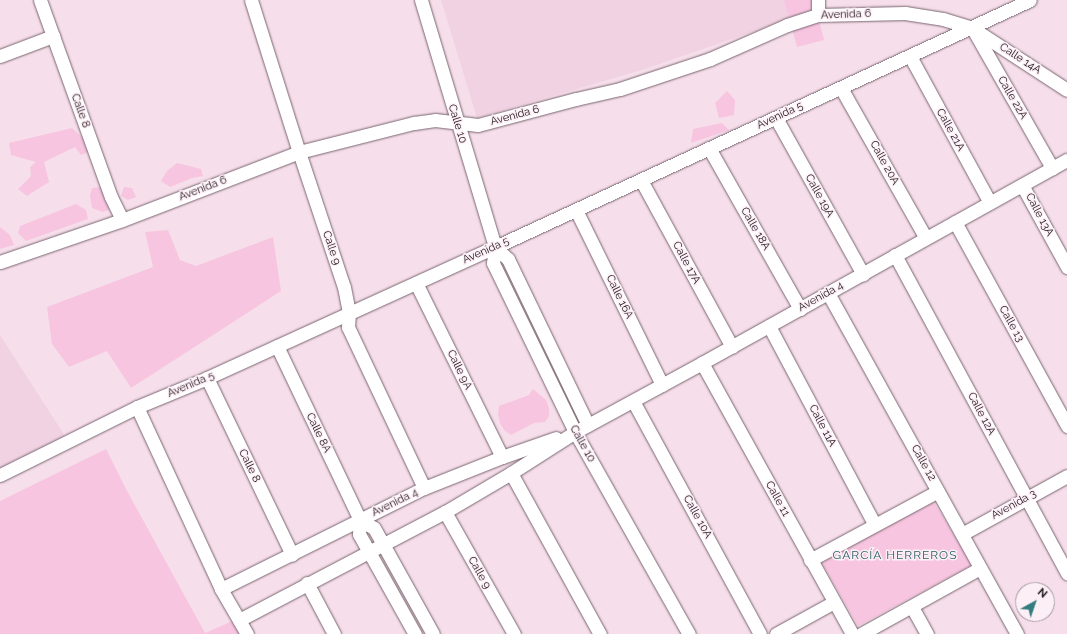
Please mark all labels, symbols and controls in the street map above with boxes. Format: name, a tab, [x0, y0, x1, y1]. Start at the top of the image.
street label: Avenida 6	[821, 8, 871, 22]
street label: Calle 14A	[997, 41, 1043, 77]
street label: Calle 22A	[994, 74, 1030, 122]
street label: Calle 8	[68, 92, 92, 130]
street label: Avenida 5	[755, 100, 805, 132]
street label: Calle 10	[445, 103, 469, 145]
street label: Avenida 6	[489, 103, 541, 129]
street label: Calle 21A	[933, 106, 967, 154]
street label: Calle 20A	[866, 139, 902, 187]
street label: Calle 19A	[802, 172, 836, 220]
street label: Avenida 6	[177, 174, 229, 204]
street label: Calle 13A	[1022, 191, 1056, 239]
street label: Calle 18A	[737, 205, 773, 253]
street label: Calle 9	[319, 229, 343, 267]
street label: Avenida 5	[461, 235, 511, 267]
street label: Calle 17A	[669, 239, 703, 287]
street label: Calle 16A	[603, 273, 635, 321]
street label: Avenida 4	[796, 279, 846, 315]
street label: Calle 13	[996, 304, 1026, 344]
street label: Calle 9A	[444, 348, 474, 392]
street label: Avenida 5	[166, 369, 216, 401]
street label: Calle 12A	[964, 390, 998, 438]
street label: Calle 11A	[805, 403, 839, 449]
street label: Calle 8A	[303, 411, 333, 455]
street label: Calle 10	[566, 423, 598, 465]
street label: Calle 12	[908, 443, 938, 483]
street label: Calle 8	[235, 447, 263, 485]
street label: Calle 11	[762, 479, 792, 519]
street label: Avenida 4	[370, 486, 420, 520]
street label: Avenida 3	[989, 487, 1039, 523]
street label: Calle 10A	[680, 493, 714, 541]
district label: GARCÍA HERREROS	[832, 549, 958, 563]
street label: Calle 9	[465, 554, 493, 592]
north arrow	[1015, 582, 1055, 622]
text: N	[1035, 586, 1050, 601]

